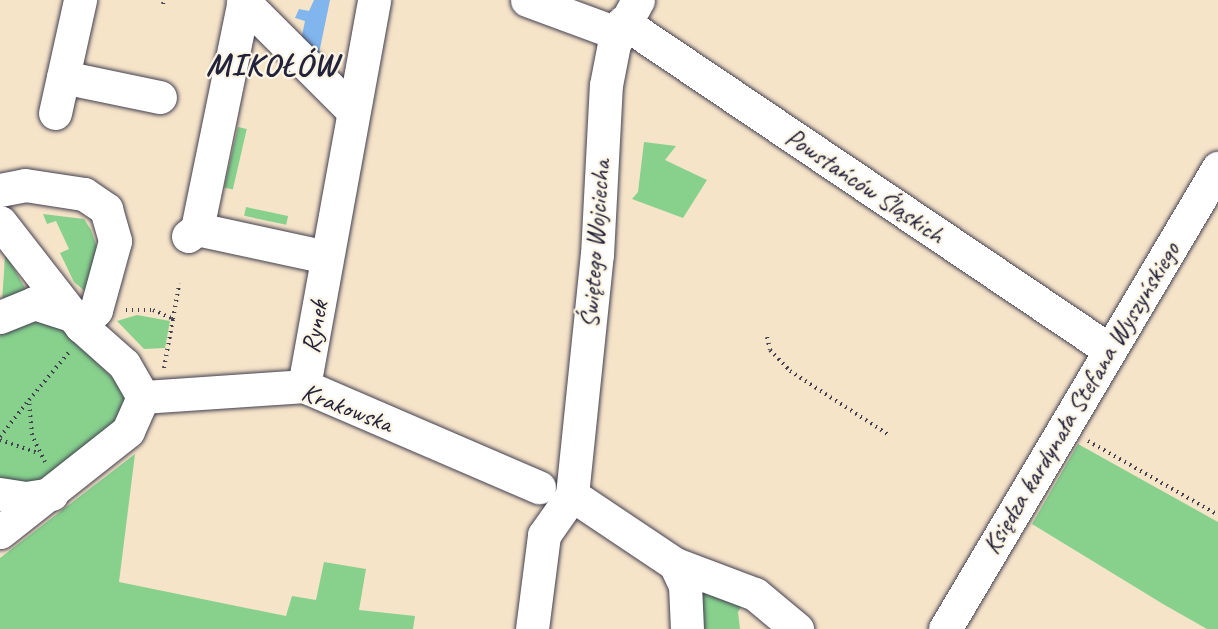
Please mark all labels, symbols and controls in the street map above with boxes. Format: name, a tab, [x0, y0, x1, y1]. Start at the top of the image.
district label: MIKOŁÓW	[206, 46, 338, 84]
street label: Powstańców Śląskich	[780, 121, 950, 251]
street label: Świętego Wojciecha	[574, 158, 616, 330]
street label: Księdza kardynała Stefana Wyszyńskiego	[976, 237, 1186, 559]
street label: Rynek	[295, 298, 335, 356]
street label: Krakowska	[297, 376, 397, 440]

